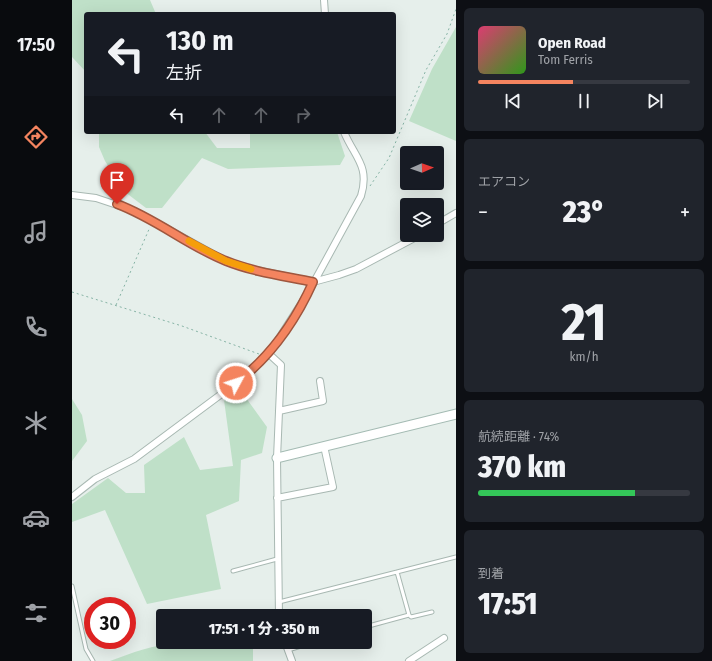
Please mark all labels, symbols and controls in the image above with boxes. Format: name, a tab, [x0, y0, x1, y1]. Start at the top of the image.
text: 130 m	[166, 24, 234, 57]
icon: left	[100, 28, 152, 80]
text: 17:50	[17, 34, 55, 56]
text: Open Road	[538, 34, 606, 52]
text: Tom Ferris	[538, 52, 593, 67]
text: 左折	[166, 62, 202, 84]
icon: previous	[502, 90, 524, 112]
icon: pause	[573, 90, 595, 112]
icon: next	[644, 90, 666, 112]
icon: left	[166, 104, 188, 126]
icon: ahead	[208, 104, 230, 126]
icon: ahead	[250, 104, 272, 126]
icon: right	[292, 104, 314, 126]
icon: directions	[22, 123, 50, 151]
north arrow	[400, 146, 444, 190]
map controls	[400, 146, 444, 242]
pin	[100, 163, 134, 204]
icon: arrive	[106, 169, 128, 191]
text: エアコン	[478, 174, 530, 189]
text: 23°	[563, 194, 605, 230]
button: layers	[400, 198, 444, 242]
text: −	[478, 199, 488, 226]
text: +	[680, 199, 690, 226]
icon: music	[22, 218, 50, 246]
text: 21	[561, 291, 607, 354]
icon: phone	[22, 313, 50, 341]
text: km/h	[570, 349, 599, 364]
position arrow	[215, 362, 257, 404]
icon: climate	[22, 409, 50, 437]
text: 航続距離 · 74%	[478, 429, 559, 444]
text: 370 km	[478, 449, 566, 485]
icon: car	[22, 504, 50, 532]
text: 到着	[478, 566, 504, 581]
text: 17:51	[478, 586, 538, 622]
speed limit sign: 30	[84, 597, 136, 649]
icon: filters	[22, 599, 50, 627]
text: 17:51 · 1 分 · 350 m	[209, 620, 319, 638]

